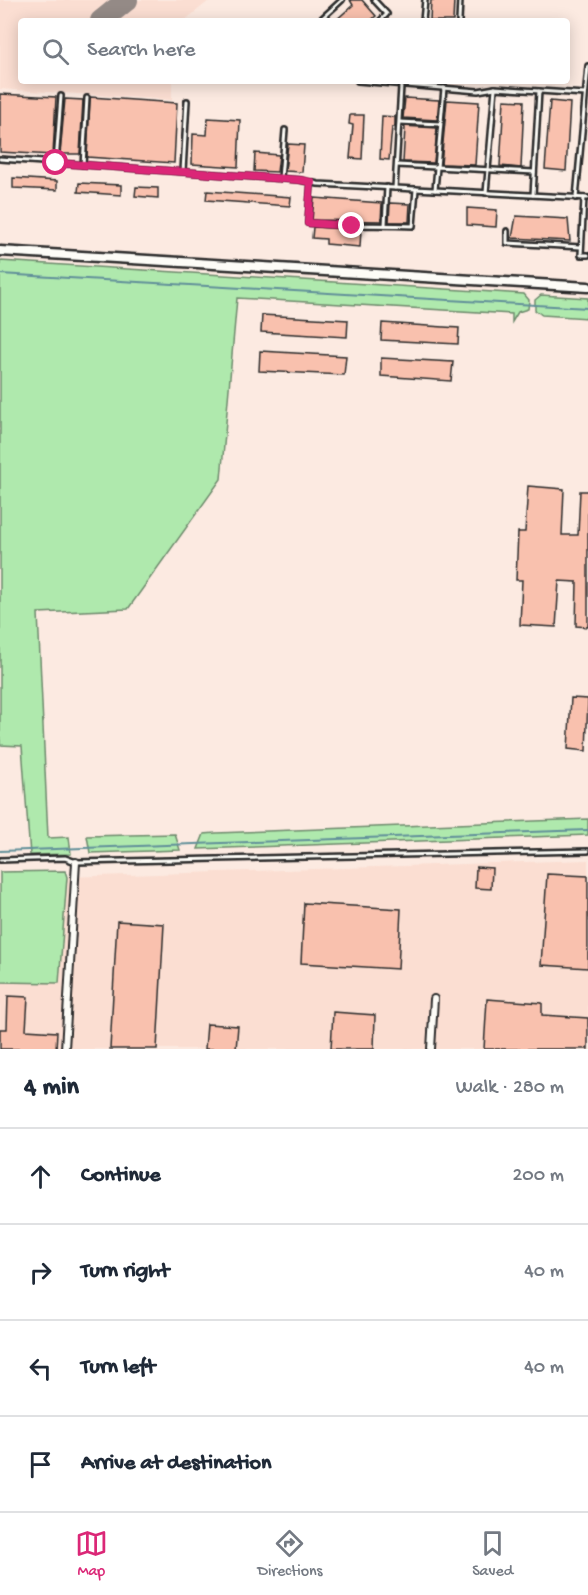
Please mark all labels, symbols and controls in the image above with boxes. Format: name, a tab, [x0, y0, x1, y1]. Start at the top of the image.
search box	[18, 18, 570, 84]
icon: search	[39, 35, 72, 68]
text: Search here	[87, 38, 195, 64]
route start	[42, 149, 68, 175]
route end	[338, 212, 364, 238]
text: 4 min	[24, 1073, 79, 1104]
text: Walk · 280 m	[456, 1077, 564, 1100]
icon: ahead	[24, 1160, 57, 1193]
text: Continue	[81, 1163, 161, 1189]
text: 200 m	[513, 1165, 564, 1188]
icon: right	[24, 1256, 57, 1289]
text: Turn right	[81, 1259, 169, 1285]
text: 40 m	[524, 1261, 564, 1284]
icon: left	[24, 1352, 57, 1385]
text: Turn left	[81, 1355, 155, 1381]
text: 40 m	[524, 1357, 564, 1380]
icon: arrive	[24, 1448, 57, 1481]
text: Arrive at destination	[81, 1451, 271, 1477]
tab: Map	[75, 1527, 108, 1582]
tab: Directions	[257, 1527, 323, 1582]
tab: Saved	[472, 1527, 513, 1582]

